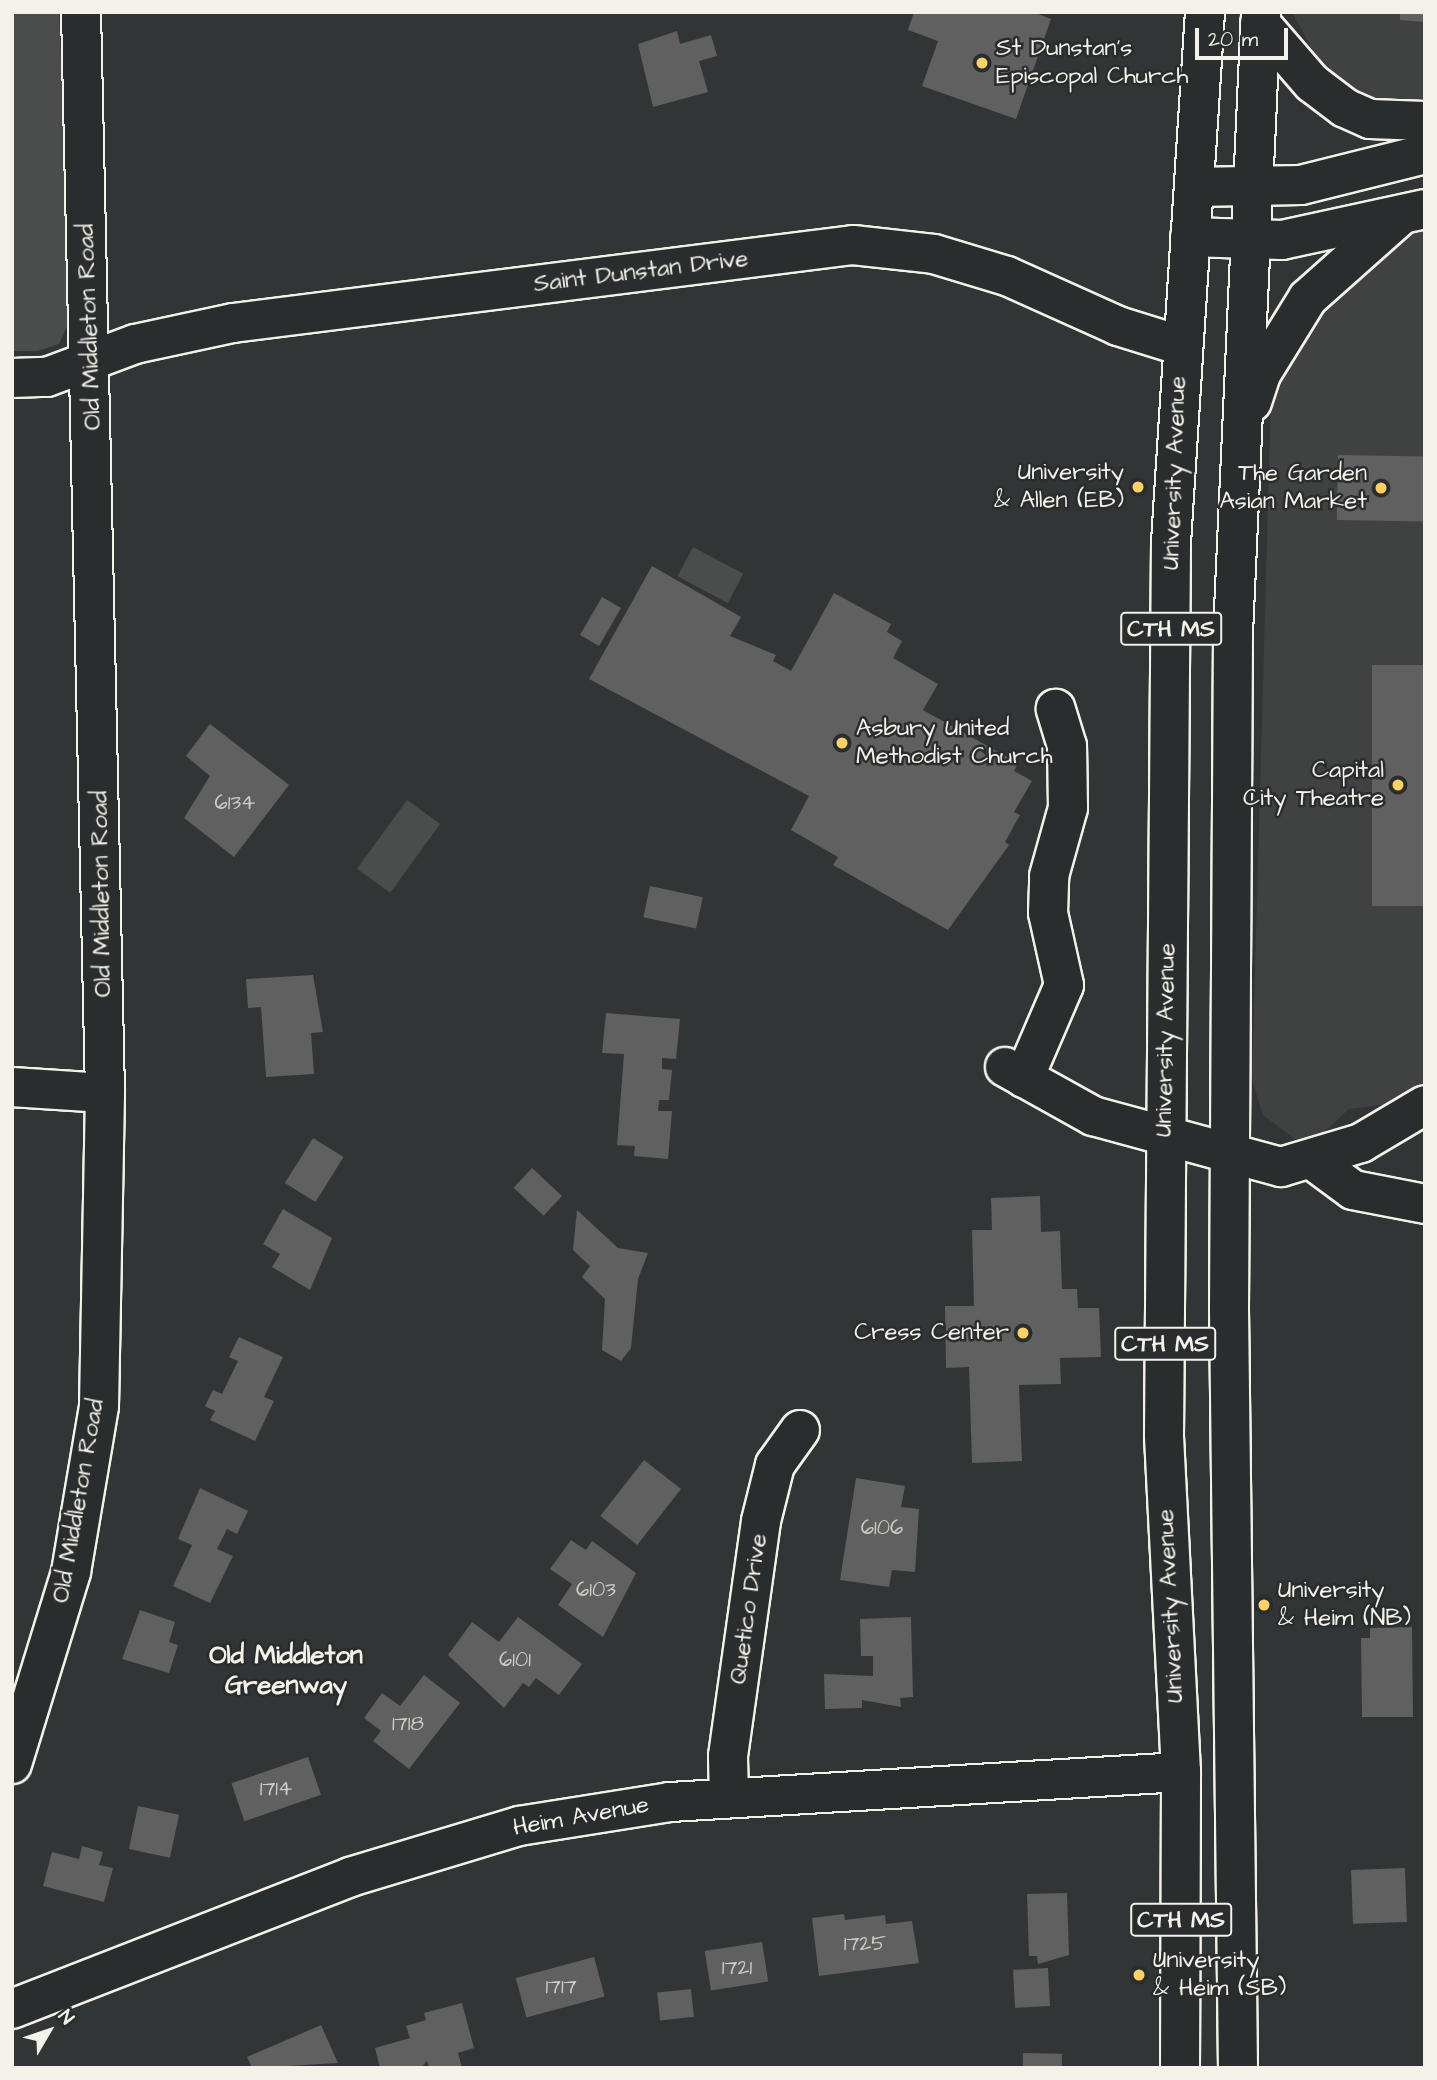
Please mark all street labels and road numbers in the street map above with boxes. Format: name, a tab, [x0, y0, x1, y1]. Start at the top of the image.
street label: Old Middleton Road	[72, 223, 108, 431]
street label: Saint Dunstan Drive	[532, 245, 750, 299]
street label: University Avenue	[1157, 376, 1193, 570]
road number: CTH MS	[1118, 610, 1224, 649]
street label: Old Middleton Road	[86, 790, 118, 998]
street label: University Avenue	[1150, 943, 1182, 1137]
road number: CTH MS	[1112, 1324, 1218, 1364]
street label: Old Middleton Road	[47, 1397, 111, 1605]
street label: University Avenue	[1152, 1508, 1190, 1704]
street label: Quetico Drive	[724, 1532, 774, 1686]
street label: Heim Avenue	[511, 1791, 651, 1843]
road number: CTH MS	[1128, 1900, 1234, 1940]

